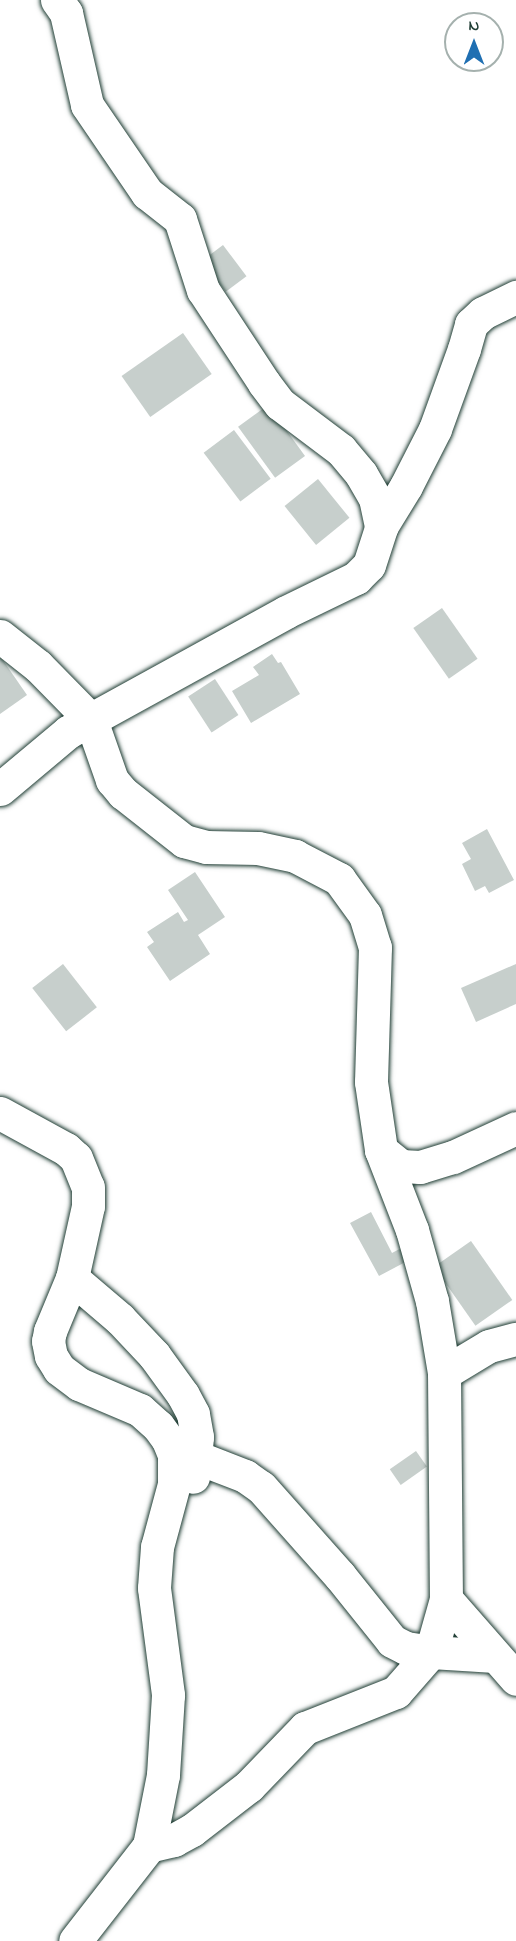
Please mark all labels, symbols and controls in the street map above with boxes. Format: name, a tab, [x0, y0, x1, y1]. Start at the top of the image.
north arrow	[444, 12, 504, 72]
text: N	[469, 14, 479, 38]

